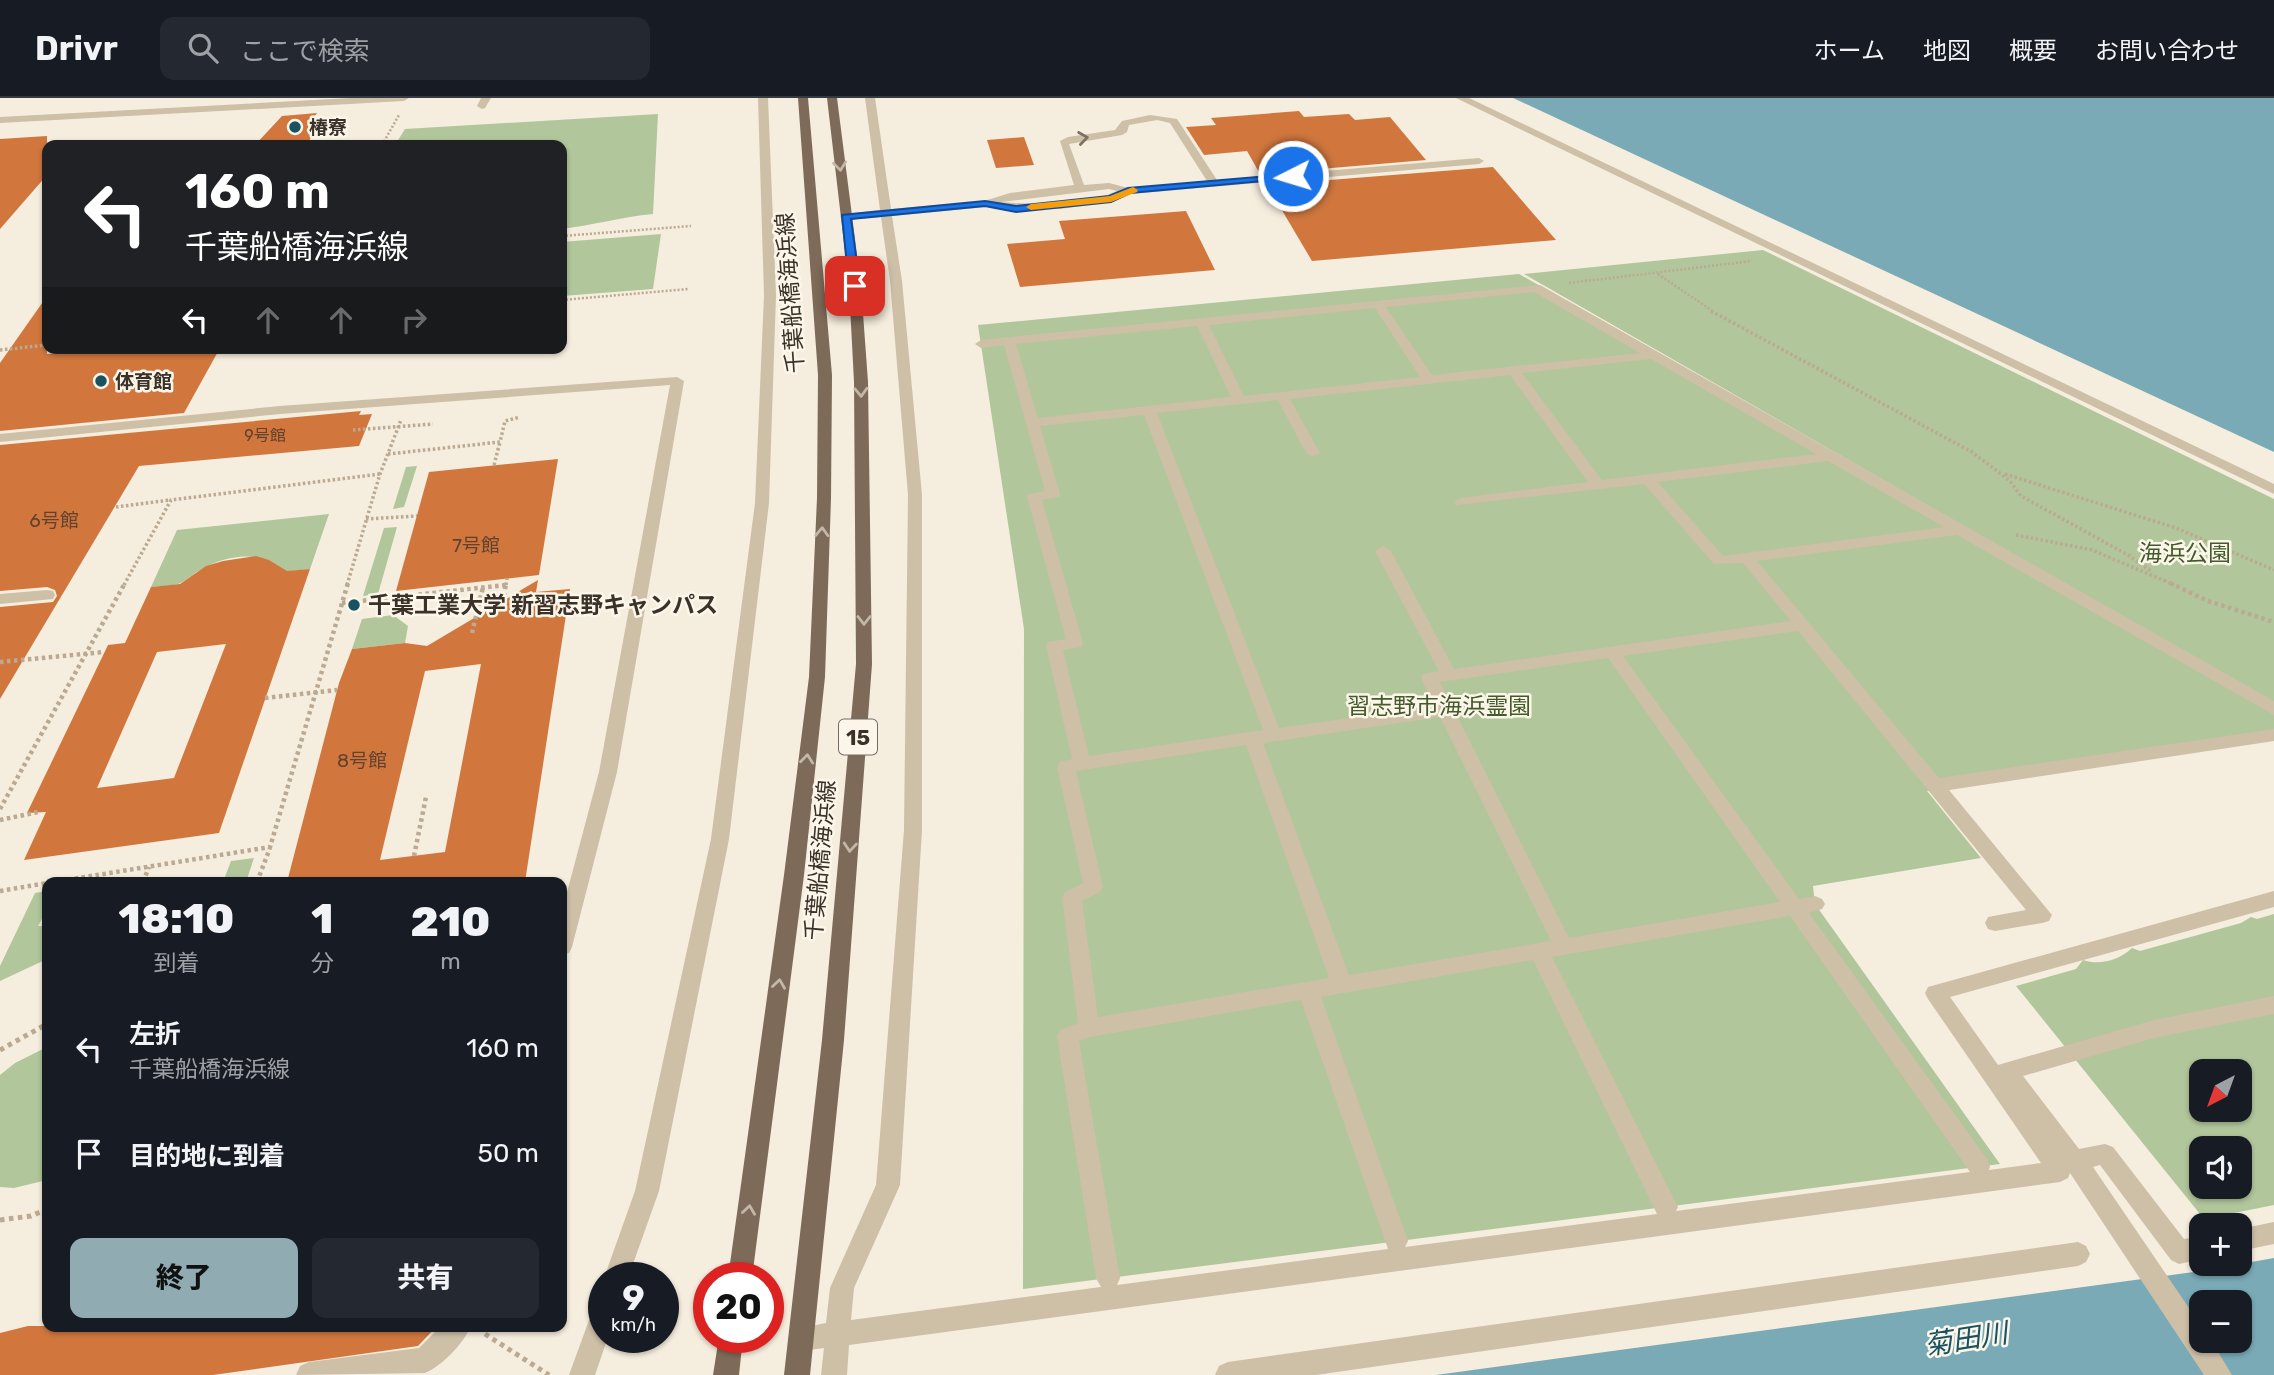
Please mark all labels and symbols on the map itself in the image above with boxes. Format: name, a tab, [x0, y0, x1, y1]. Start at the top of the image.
place label: 椿寮	[309, 116, 347, 139]
marker: 椿寮	[287, 119, 303, 135]
one-way arrow	[1077, 130, 1089, 145]
position arrow	[1256, 139, 1330, 213]
one-way arrow	[832, 161, 847, 172]
street label: 千葉船橋海浜線	[770, 212, 810, 374]
pin	[825, 256, 885, 316]
place label: 体育館	[115, 370, 172, 393]
marker: 体育館	[93, 373, 109, 389]
one-way arrow	[853, 387, 869, 398]
house number: 9号館	[244, 426, 286, 445]
house number: 6号館	[29, 509, 79, 532]
one-way arrow	[815, 526, 830, 537]
house number: 7号館	[452, 534, 500, 557]
park label: 海浜公園	[2139, 539, 2231, 567]
place label: 千葉工業大学 新習志野キャンパス	[368, 591, 718, 619]
marker: 千葉工業大学 新習志野キャンパス	[346, 597, 362, 613]
one-way arrow	[856, 615, 872, 625]
park label: 習志野市海浜霊園	[1347, 692, 1531, 720]
road number: 15	[839, 720, 877, 754]
house number: 8号館	[337, 749, 387, 772]
one-way arrow	[800, 753, 815, 765]
street label: 千葉船橋海浜線	[799, 779, 841, 941]
one-way arrow	[843, 841, 858, 852]
one-way arrow	[772, 979, 787, 990]
north arrow	[2189, 1059, 2252, 1122]
one-way arrow	[741, 1204, 756, 1216]
speed limit sign: 20	[693, 1262, 784, 1353]
water label: 菊田川	[1922, 1316, 2013, 1362]

